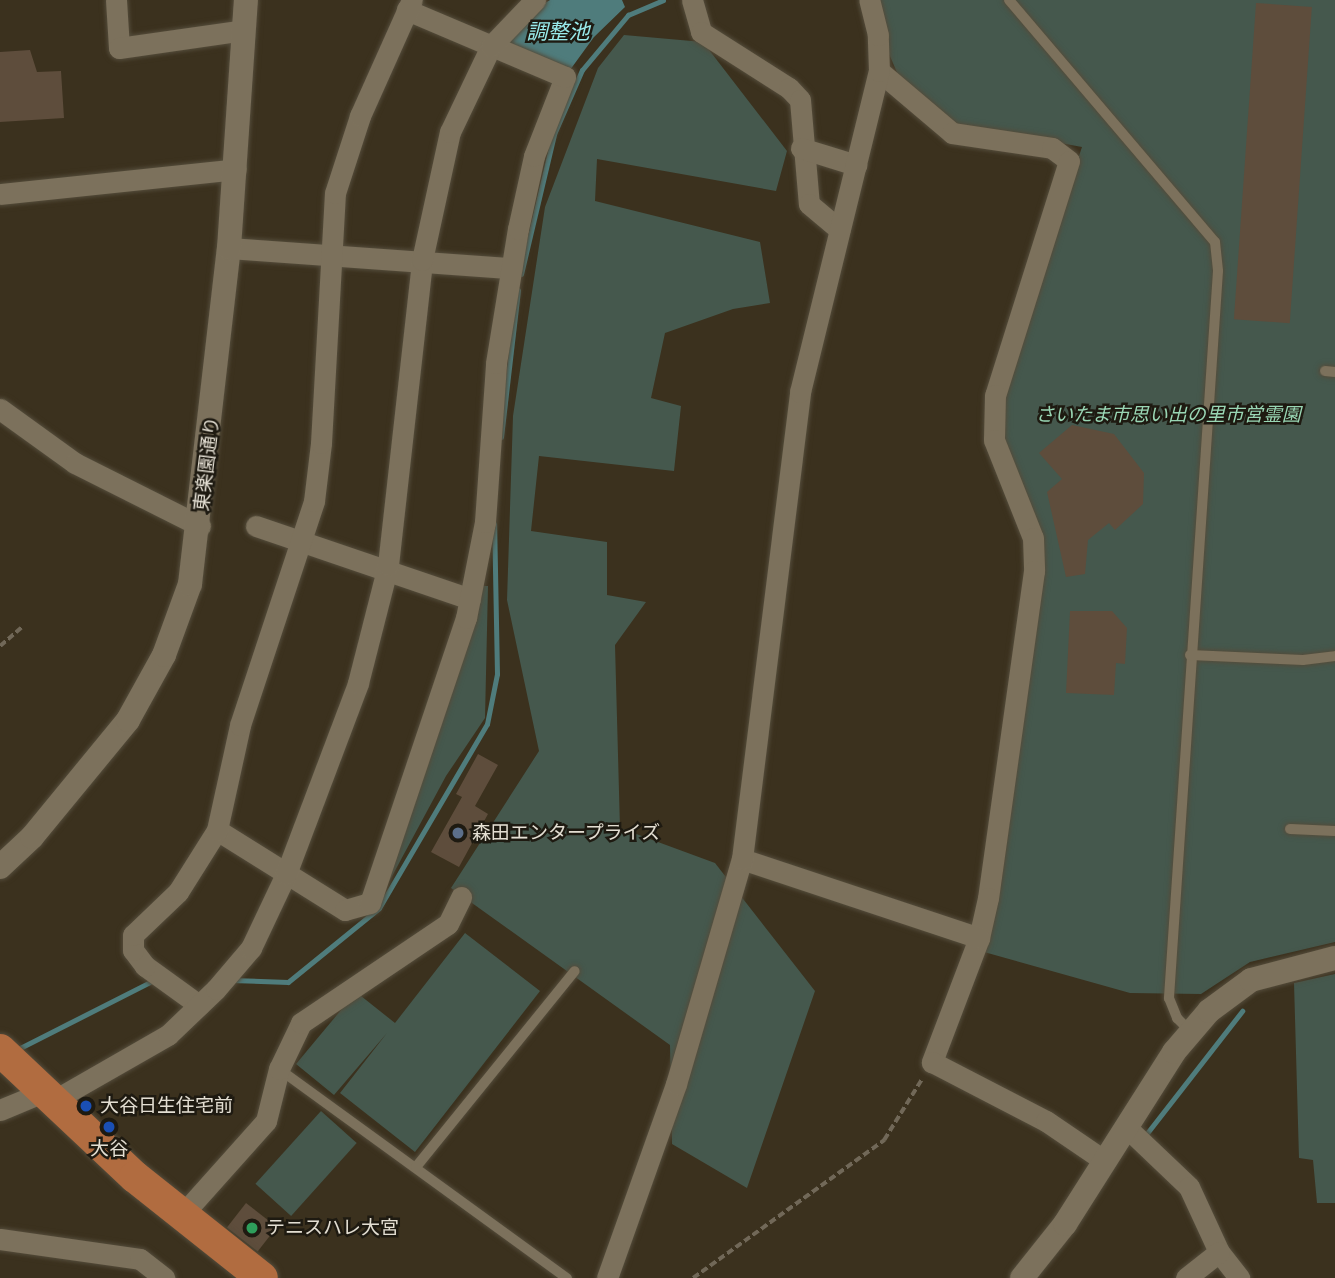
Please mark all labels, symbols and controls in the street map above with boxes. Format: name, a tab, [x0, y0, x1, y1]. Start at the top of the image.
water label: 調整池	[527, 19, 589, 45]
park label: さいたま市思い出の里市営霊園	[1035, 404, 1301, 426]
street label: 東楽園通り	[190, 415, 224, 513]
place label: 森田エンタープライズ	[472, 822, 662, 844]
marker: 森田エンタープライズ	[450, 825, 466, 841]
place label: 大谷日生住宅前	[100, 1095, 233, 1117]
marker: 大谷日生住宅前	[78, 1098, 94, 1114]
marker: 大谷	[101, 1119, 117, 1135]
place label: 大谷	[90, 1138, 128, 1160]
place label: テニスハレ大宮	[266, 1217, 399, 1239]
marker: テニスハレ大宮	[244, 1220, 260, 1236]

